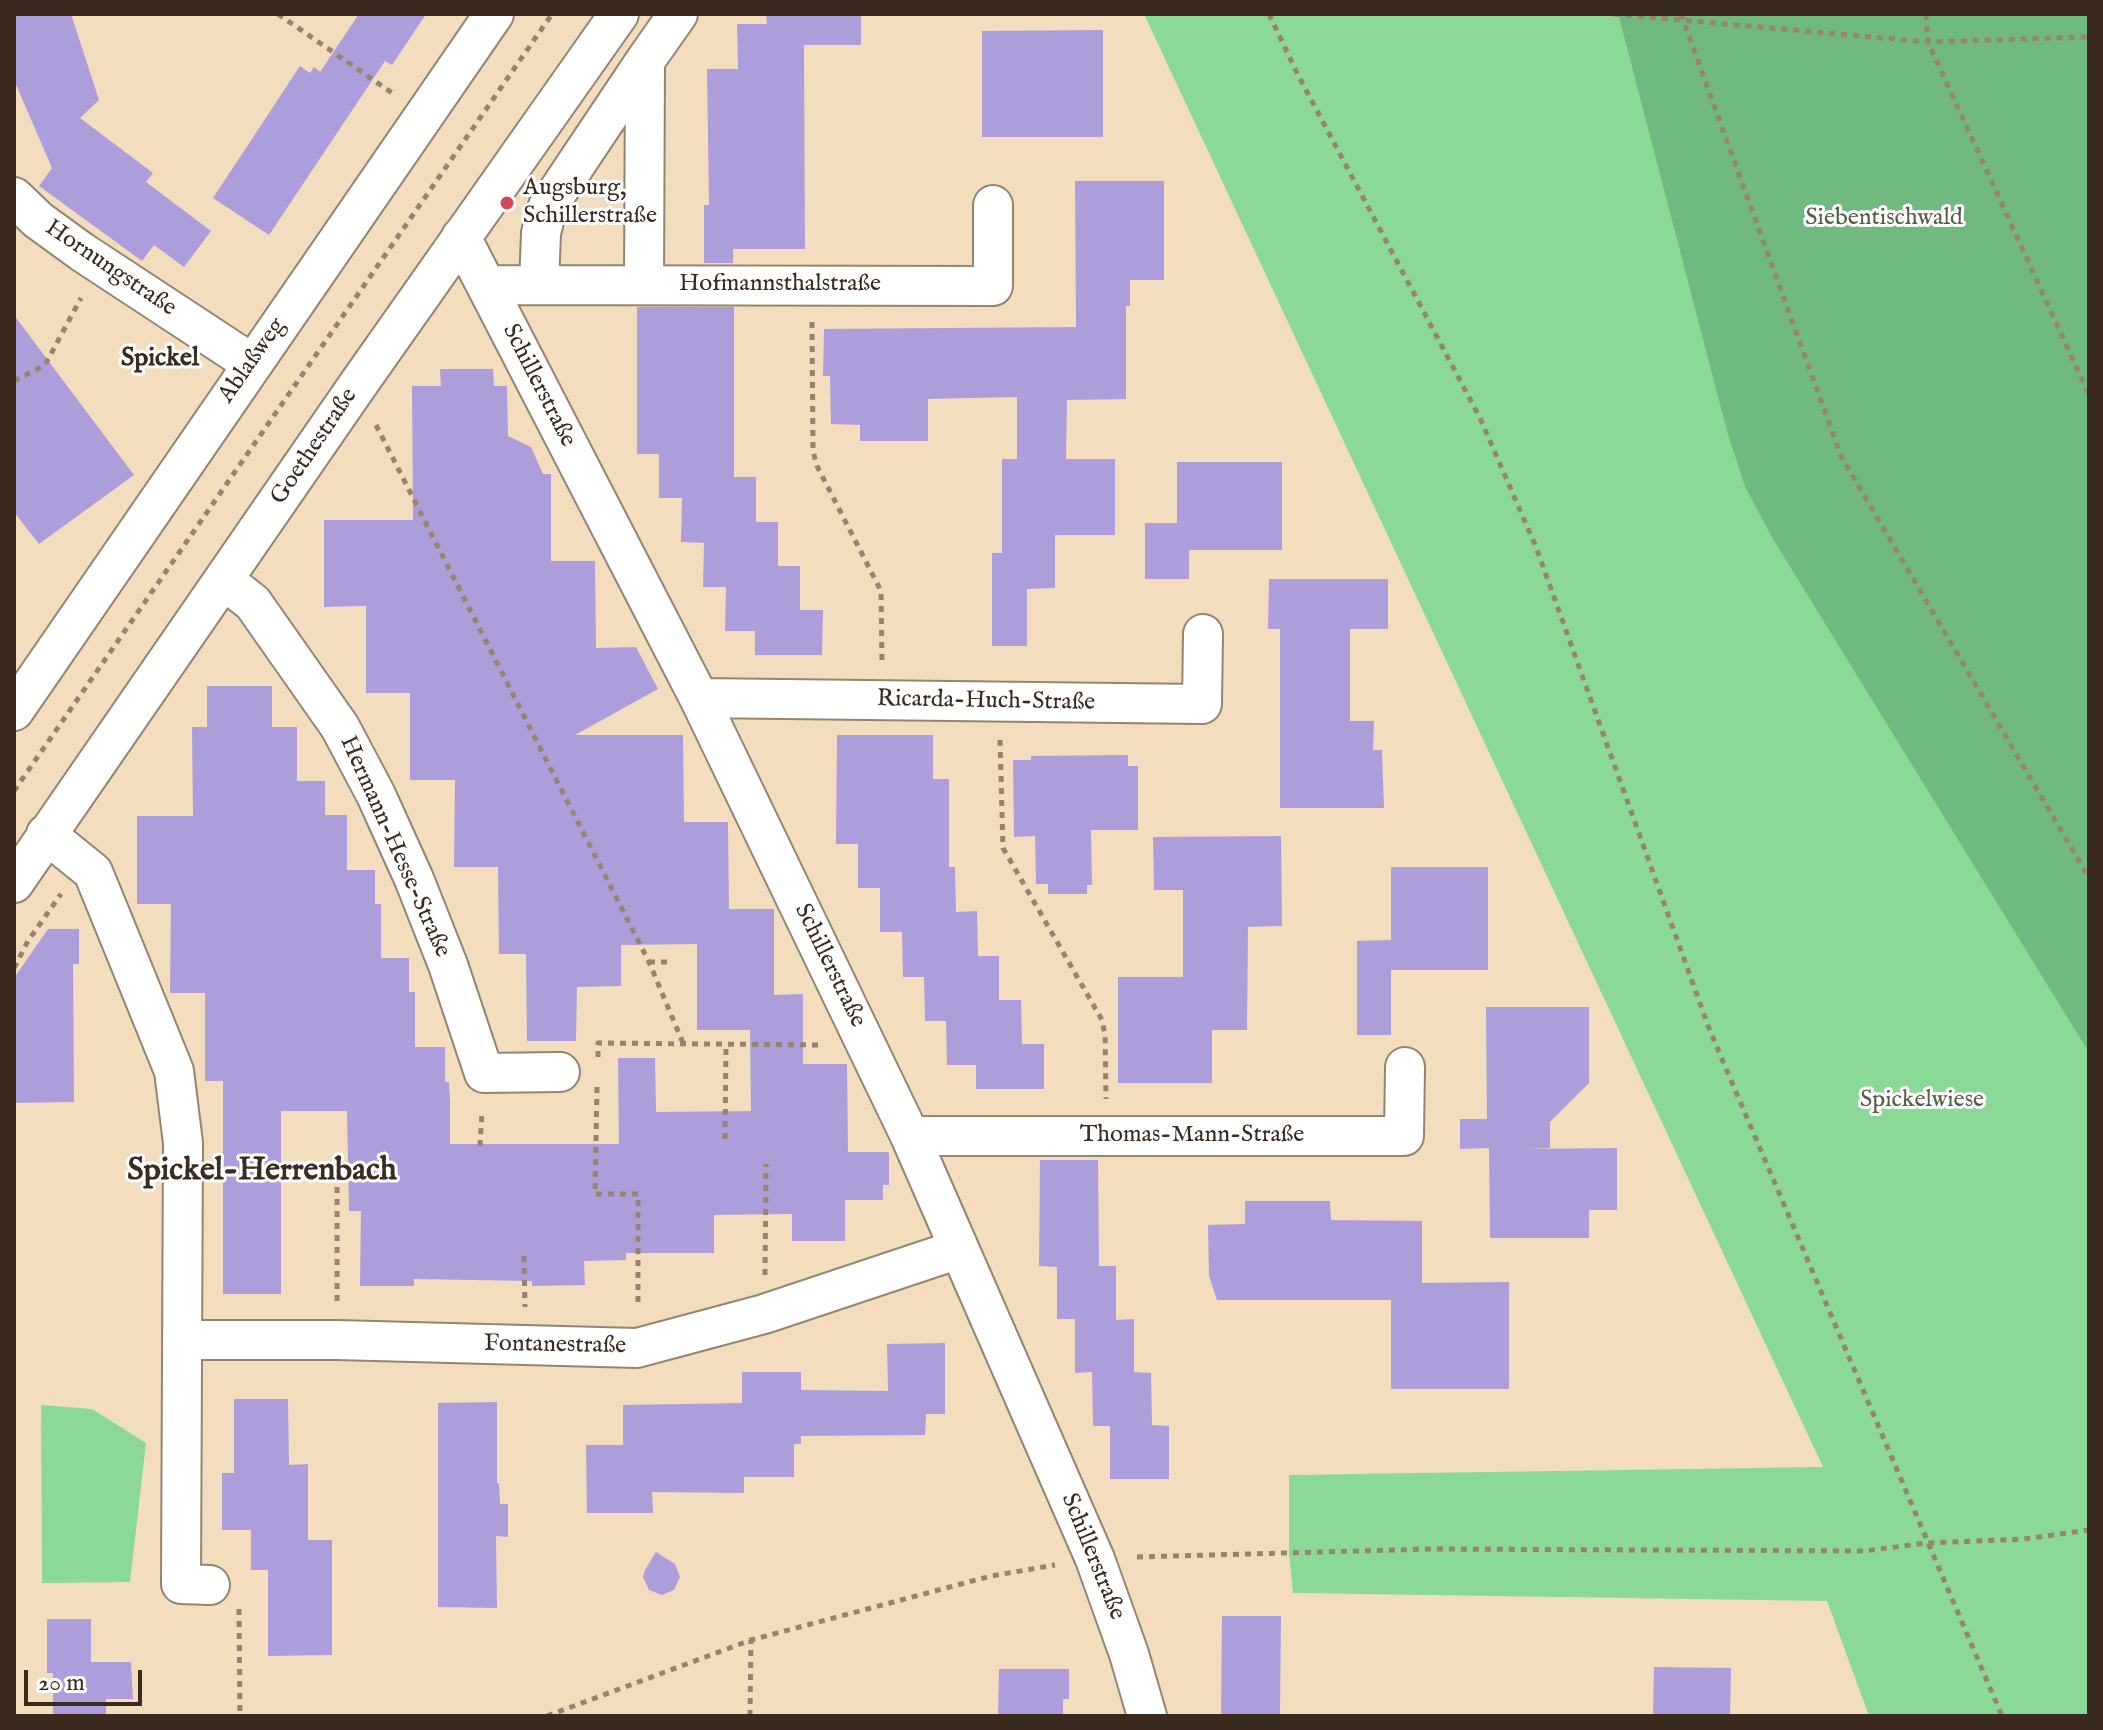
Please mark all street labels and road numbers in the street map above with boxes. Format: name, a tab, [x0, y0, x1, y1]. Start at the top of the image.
street label: Hornungstraße	[39, 215, 181, 323]
street label: Hofmannsthalstraße	[679, 271, 881, 299]
street label: Ablaßweg	[213, 313, 293, 409]
street label: Schillerstraße	[495, 320, 581, 452]
street label: Goethestraße	[266, 383, 364, 511]
street label: Ricarda-Huch-Straße	[877, 686, 1095, 718]
street label: Hermann-Hesse-Straße	[332, 732, 456, 962]
street label: Schillerstraße	[787, 900, 871, 1032]
street label: Thomas-Mann-Straße	[1080, 1122, 1304, 1150]
street label: Fontanestraße	[484, 1330, 626, 1362]
street label: Schillerstraße	[1054, 1490, 1130, 1624]

